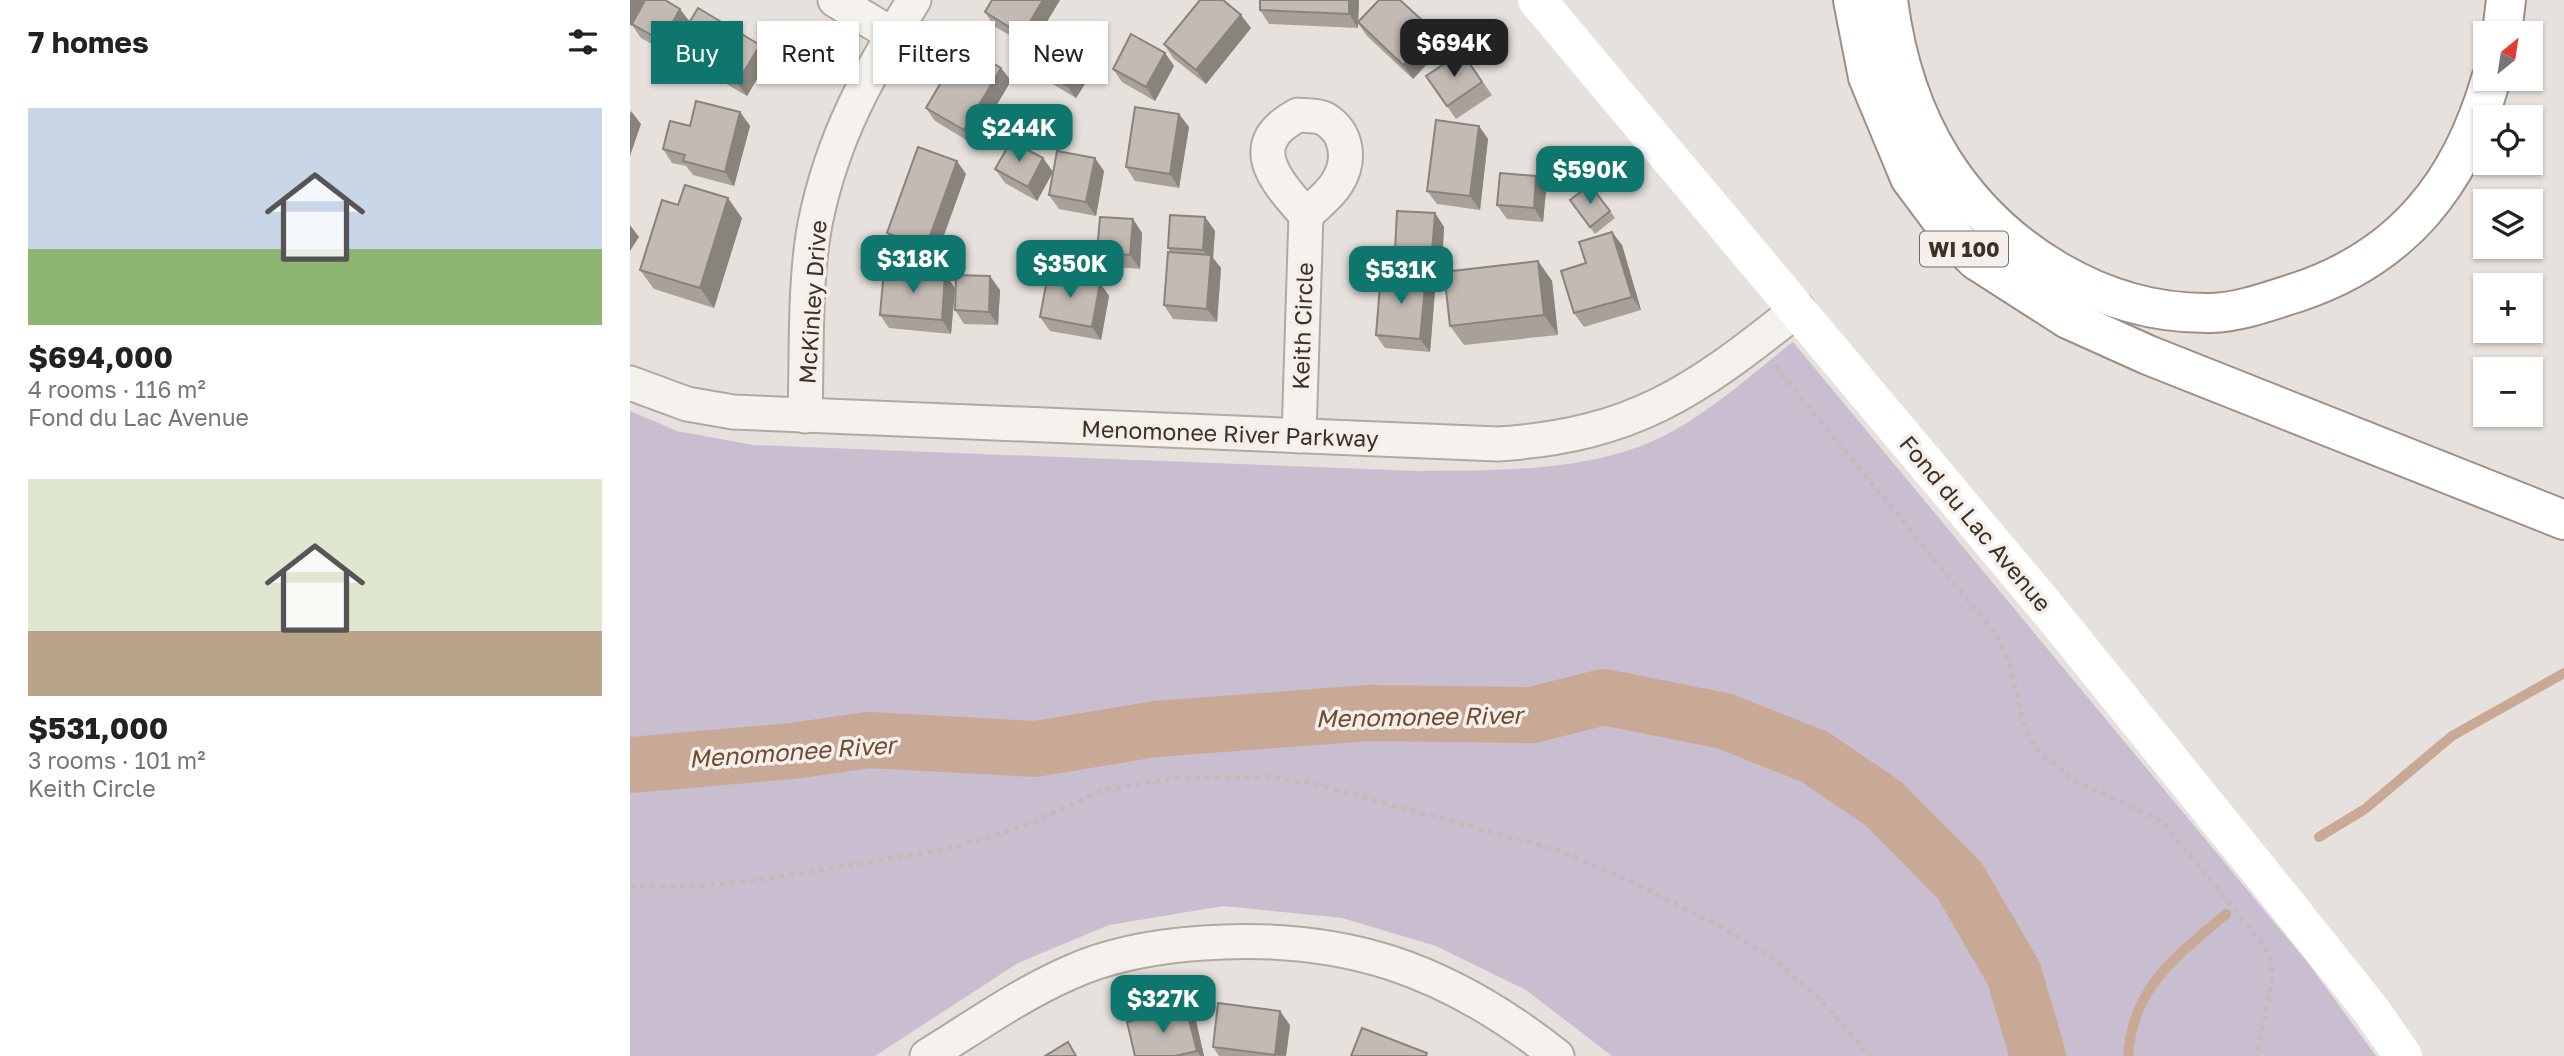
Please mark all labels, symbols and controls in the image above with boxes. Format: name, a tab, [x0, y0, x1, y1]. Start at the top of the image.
pin: $694K	[1405, 20, 1503, 79]
chip: Buy	[651, 21, 743, 84]
chip: Rent	[757, 21, 859, 84]
chip: Filters	[873, 21, 995, 84]
chip: New	[1009, 21, 1108, 84]
north arrow	[2473, 21, 2543, 91]
map controls	[2473, 21, 2543, 427]
icon: filters	[564, 23, 602, 61]
text: 7 homes	[28, 24, 149, 60]
text: $694K	[1416, 28, 1492, 56]
pin: $244K	[970, 104, 1068, 164]
button: locate	[2473, 105, 2543, 175]
text: $244K	[982, 113, 1056, 141]
pin: $590K	[1541, 146, 1639, 206]
icon: home	[252, 154, 378, 280]
text: $590K	[1552, 155, 1628, 183]
button: layers	[2473, 189, 2543, 259]
street label: McKinley Drive	[792, 219, 832, 385]
road number: WI 100	[1920, 232, 2008, 266]
pin: $318K	[864, 236, 962, 295]
pin: $350K	[1021, 240, 1119, 300]
text: $318K	[877, 244, 949, 272]
pin: $531K	[1352, 246, 1450, 306]
text: $350K	[1032, 249, 1108, 277]
text: $531K	[1365, 255, 1437, 283]
street label: Keith Circle	[1286, 262, 1318, 390]
button: +	[2473, 273, 2543, 343]
text: $694,000	[28, 339, 173, 375]
button: −	[2473, 357, 2543, 427]
text: 4 rooms · 116 m²	[28, 375, 206, 403]
text: Fond du Lac Avenue	[28, 403, 249, 431]
street label: Menomonee River Parkway	[1081, 414, 1379, 452]
street label: Fond du Lac Avenue	[1894, 429, 2058, 617]
icon: home	[252, 525, 378, 651]
water label: Menomonee River	[1315, 700, 1526, 732]
text: $531,000	[28, 710, 168, 746]
water label: Menomonee River	[688, 729, 900, 773]
text: 3 rooms · 101 m²	[28, 746, 205, 774]
text: Keith Circle	[28, 774, 156, 802]
pin: $327K	[1114, 976, 1212, 1035]
text: $327K	[1127, 984, 1199, 1012]

